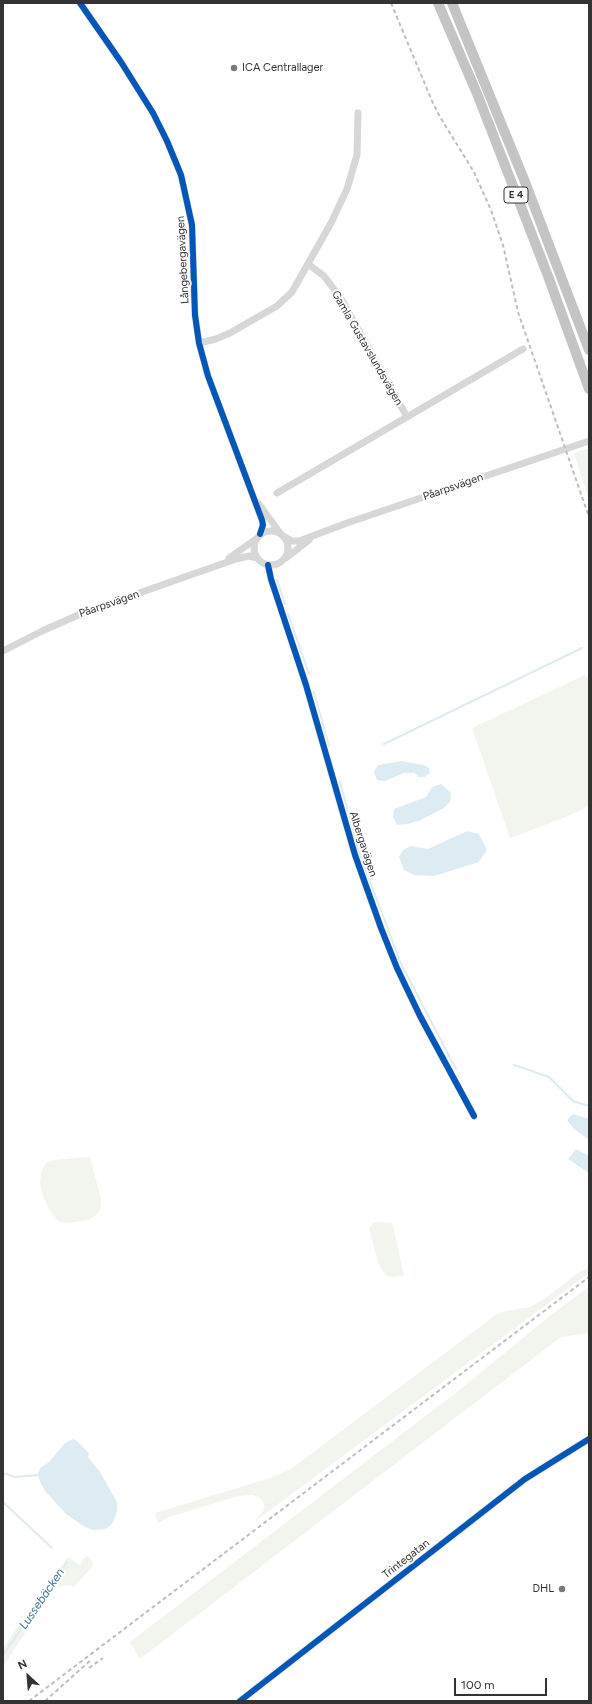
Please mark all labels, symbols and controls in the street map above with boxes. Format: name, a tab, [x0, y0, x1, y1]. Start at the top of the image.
place label: ICA Centrallager	[242, 61, 323, 75]
marker: ICA Centrallager	[229, 63, 239, 73]
road number: E 4	[504, 187, 528, 203]
street label: Långebergavägen	[174, 216, 192, 304]
street label: Gamla Gustavslundsvägen	[329, 288, 405, 408]
street label: Påarpsvägen	[421, 471, 485, 503]
street label: Påarpsvägen	[77, 588, 141, 620]
street label: Albergavägen	[346, 810, 380, 878]
street label: Trintegatan	[380, 1537, 432, 1581]
water label: Lussebäcken	[16, 1566, 68, 1632]
place label: DHL	[532, 1582, 554, 1596]
marker: DHL	[557, 1584, 567, 1594]
north arrow	[8, 1656, 48, 1696]
text: N	[16, 1657, 29, 1672]
scale bar	[456, 1670, 549, 1696]
text: 100 m	[461, 1678, 495, 1692]

